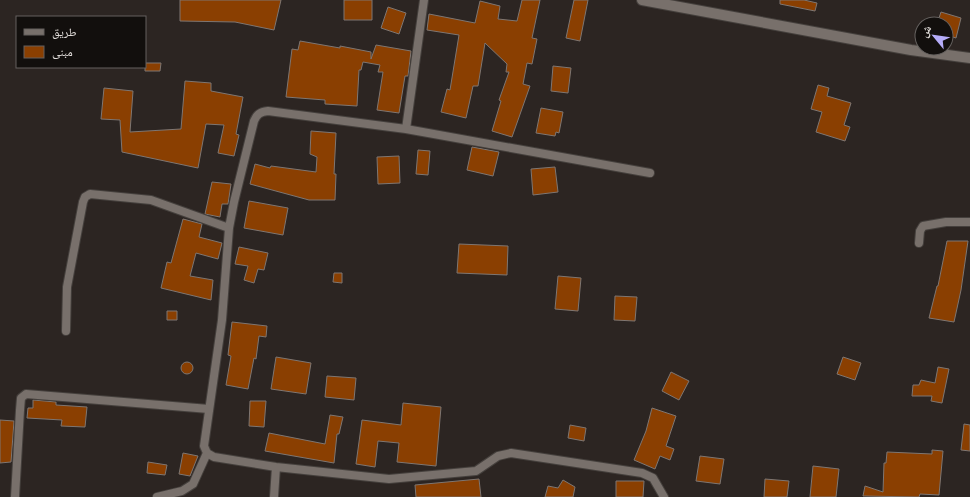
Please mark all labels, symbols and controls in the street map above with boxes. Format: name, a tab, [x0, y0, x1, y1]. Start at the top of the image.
legend	[16, 16, 146, 68]
north arrow	[914, 16, 954, 56]
text: ش	[916, 22, 935, 40]
text: طريق	[52, 24, 77, 39]
text: مبنى	[52, 44, 73, 59]

